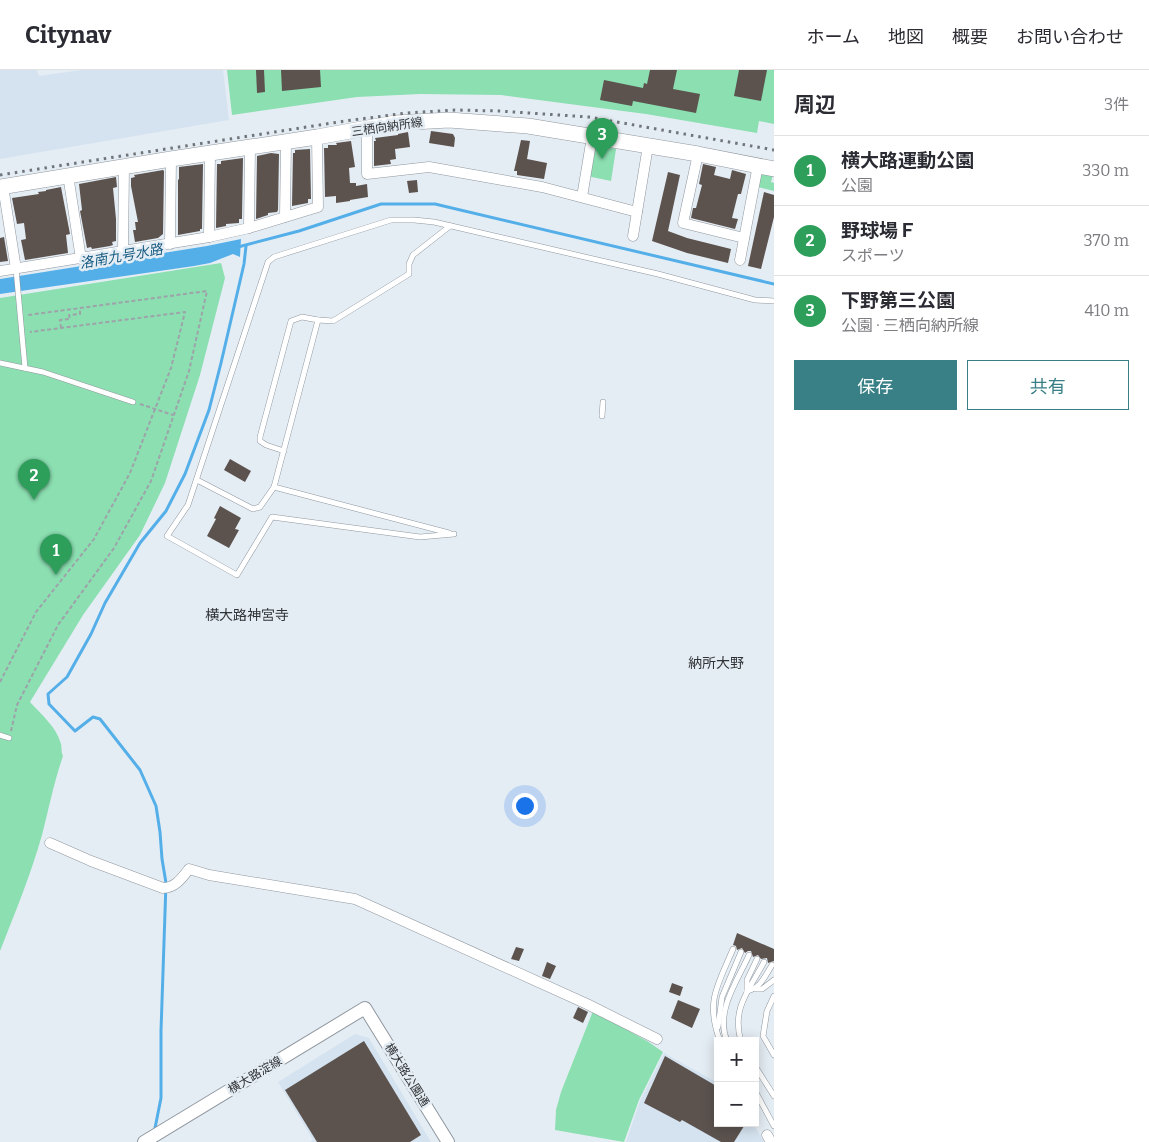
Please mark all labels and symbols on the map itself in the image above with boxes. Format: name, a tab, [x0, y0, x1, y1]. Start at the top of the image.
street label: 三栖向納所線	[350, 115, 424, 139]
pin: 3	[586, 118, 618, 159]
water label: 洛南九号水路	[78, 241, 165, 272]
pin: 2	[18, 459, 50, 500]
pin: 1	[40, 534, 72, 575]
district label: 横大路神宮寺	[205, 607, 289, 624]
district label: 納所大野	[688, 655, 744, 672]
your location	[512, 793, 538, 819]
street label: 横大路公園通	[382, 1041, 432, 1109]
street label: 横大路淀線	[226, 1054, 284, 1096]

